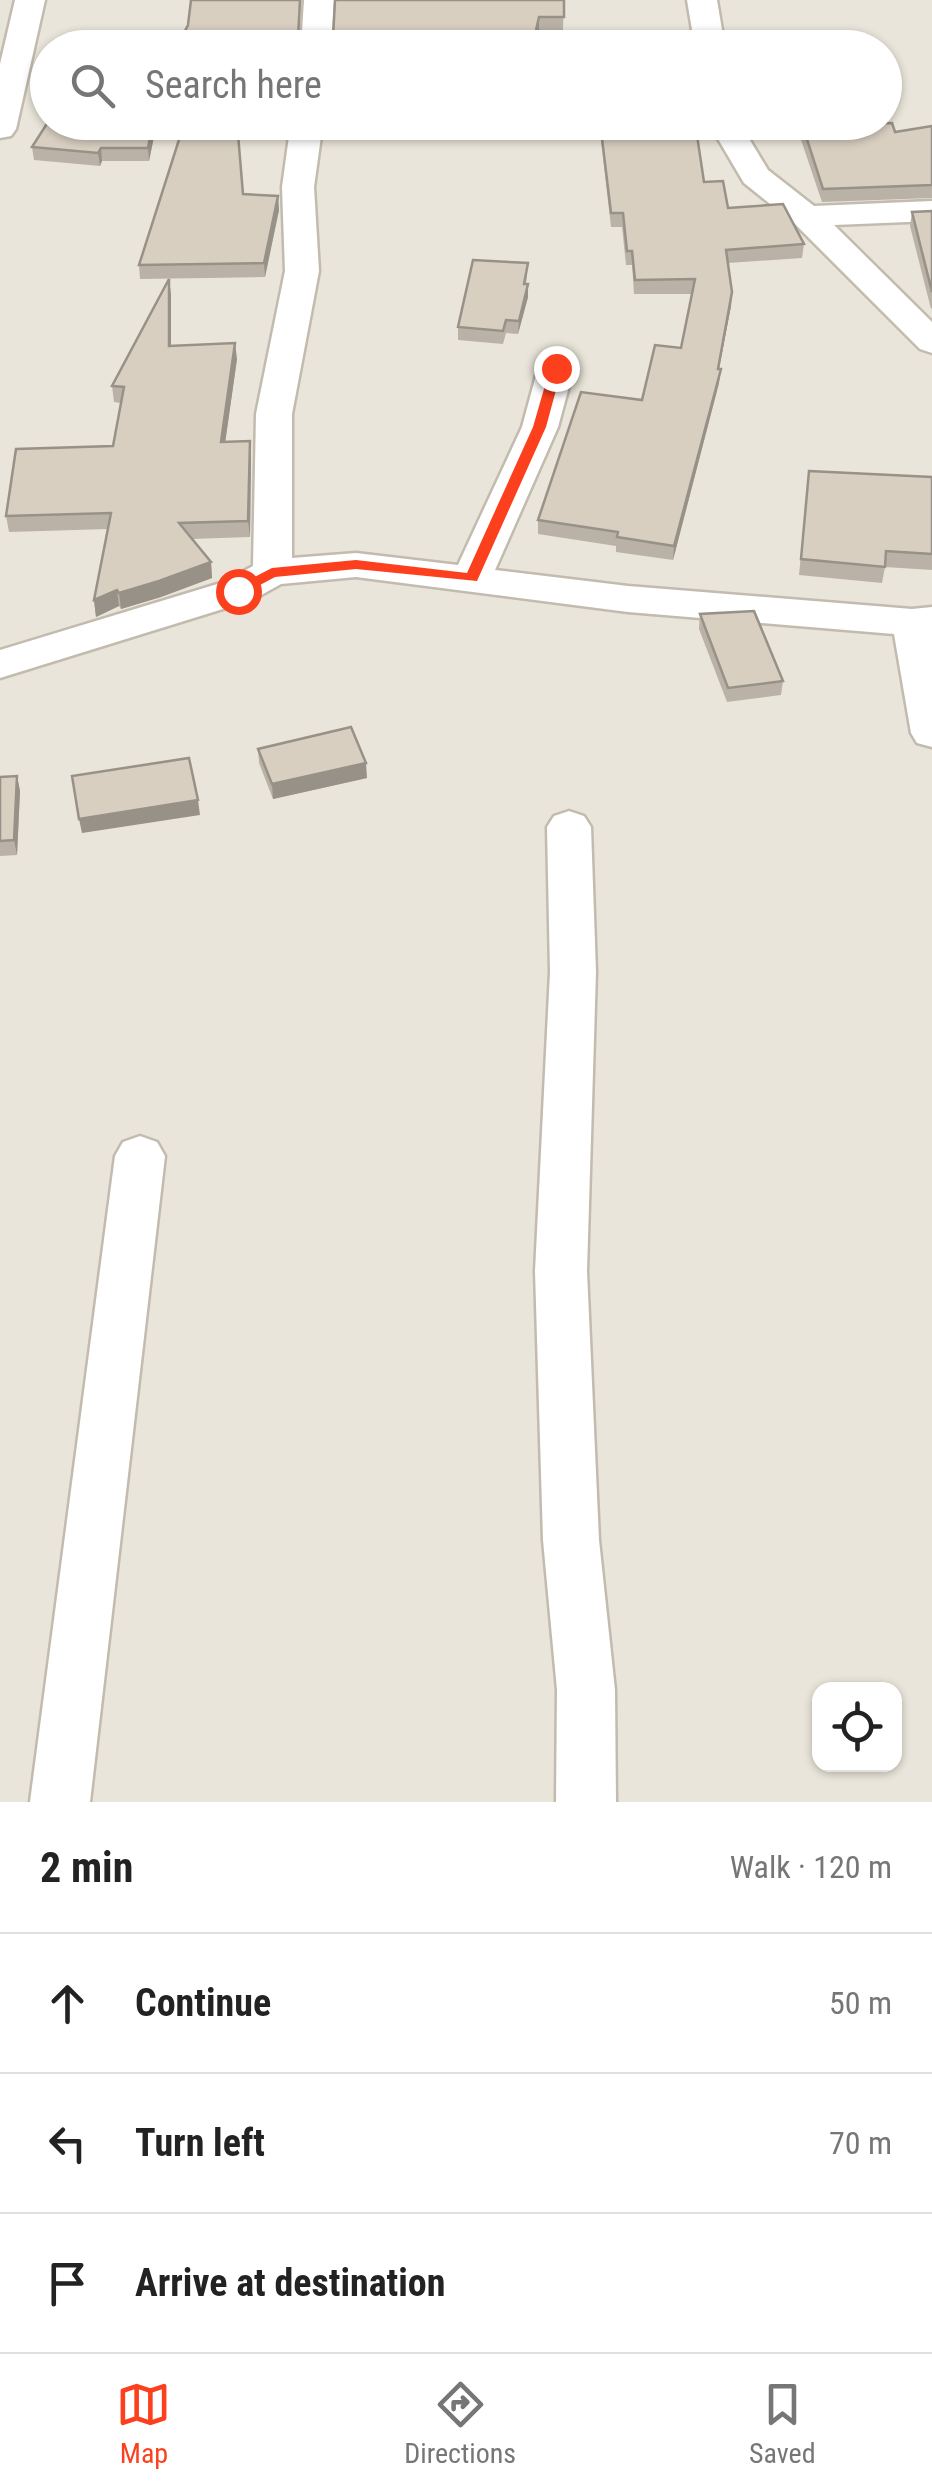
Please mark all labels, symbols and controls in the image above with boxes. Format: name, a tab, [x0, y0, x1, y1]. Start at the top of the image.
search box	[30, 30, 902, 140]
icon: search	[65, 58, 120, 113]
text: Search here	[145, 63, 322, 107]
route end	[534, 346, 580, 392]
route start	[216, 569, 262, 615]
map controls	[812, 1682, 902, 1772]
button: locate	[812, 1682, 902, 1772]
text: 2 min	[40, 1843, 133, 1892]
text: Walk · 120 m	[730, 1848, 892, 1886]
icon: ahead	[40, 1976, 95, 2031]
text: Continue	[135, 1981, 271, 2025]
text: 50 m	[829, 1984, 892, 2022]
icon: left	[40, 2116, 95, 2171]
text: Turn left	[135, 2121, 265, 2165]
text: 70 m	[829, 2124, 892, 2162]
icon: arrive	[40, 2256, 95, 2311]
text: Arrive at destination	[135, 2261, 445, 2305]
tab: Map	[116, 2377, 171, 2470]
tab: Directions	[404, 2377, 516, 2470]
tab: Saved	[749, 2377, 816, 2470]

